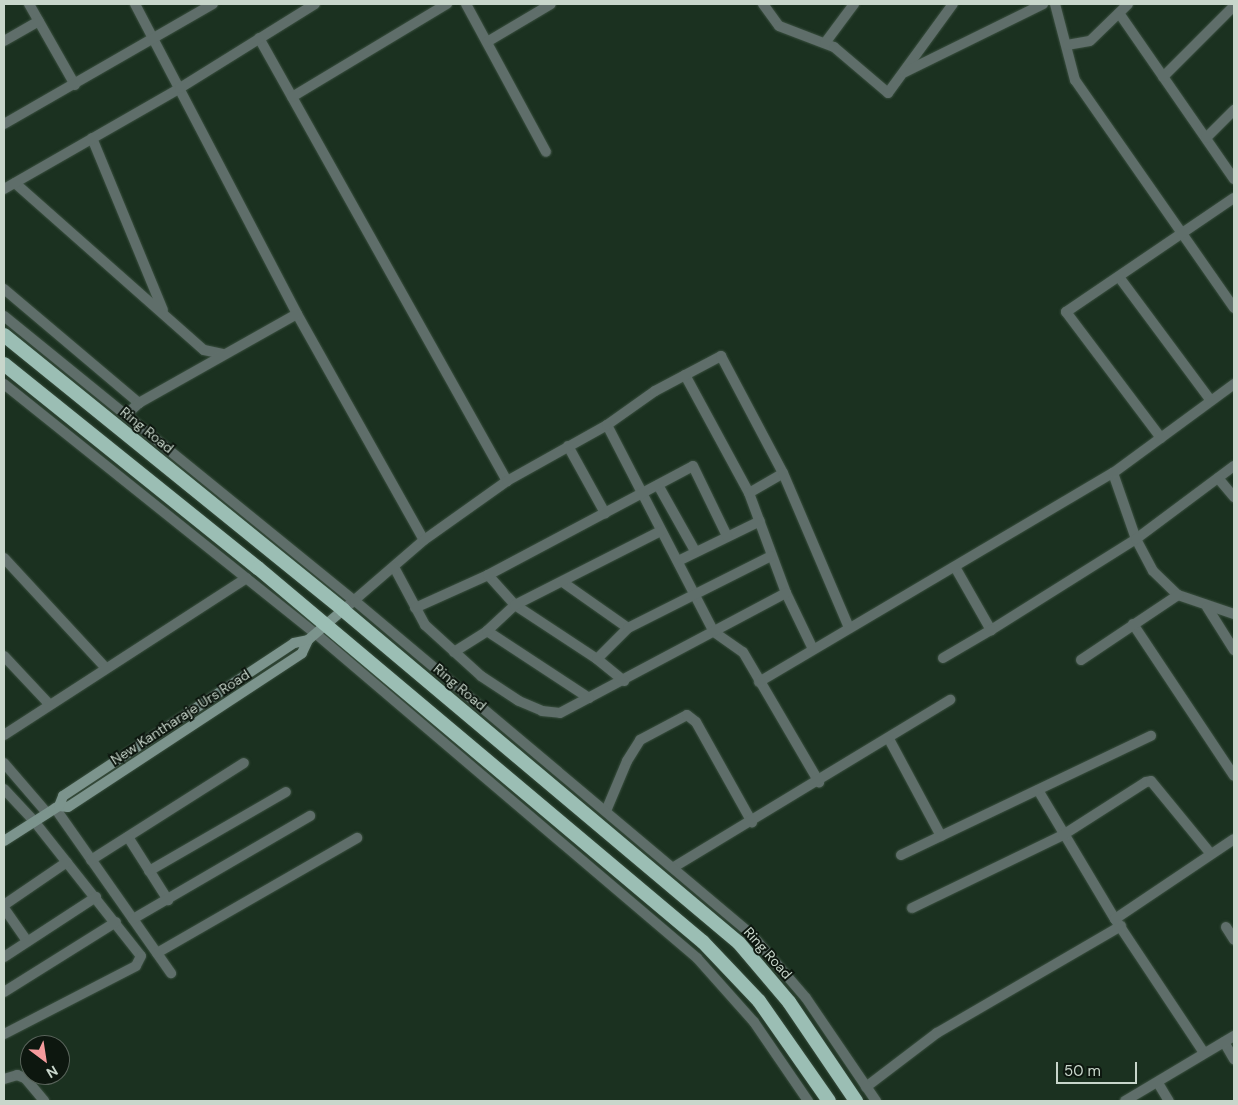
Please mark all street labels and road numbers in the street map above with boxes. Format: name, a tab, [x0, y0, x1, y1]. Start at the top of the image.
street label: Ring Road	[117, 403, 177, 457]
street label: Ring Road	[430, 660, 490, 714]
street label: New Kantharaje Urs Road	[107, 666, 253, 768]
street label: Ring Road	[740, 924, 796, 982]

